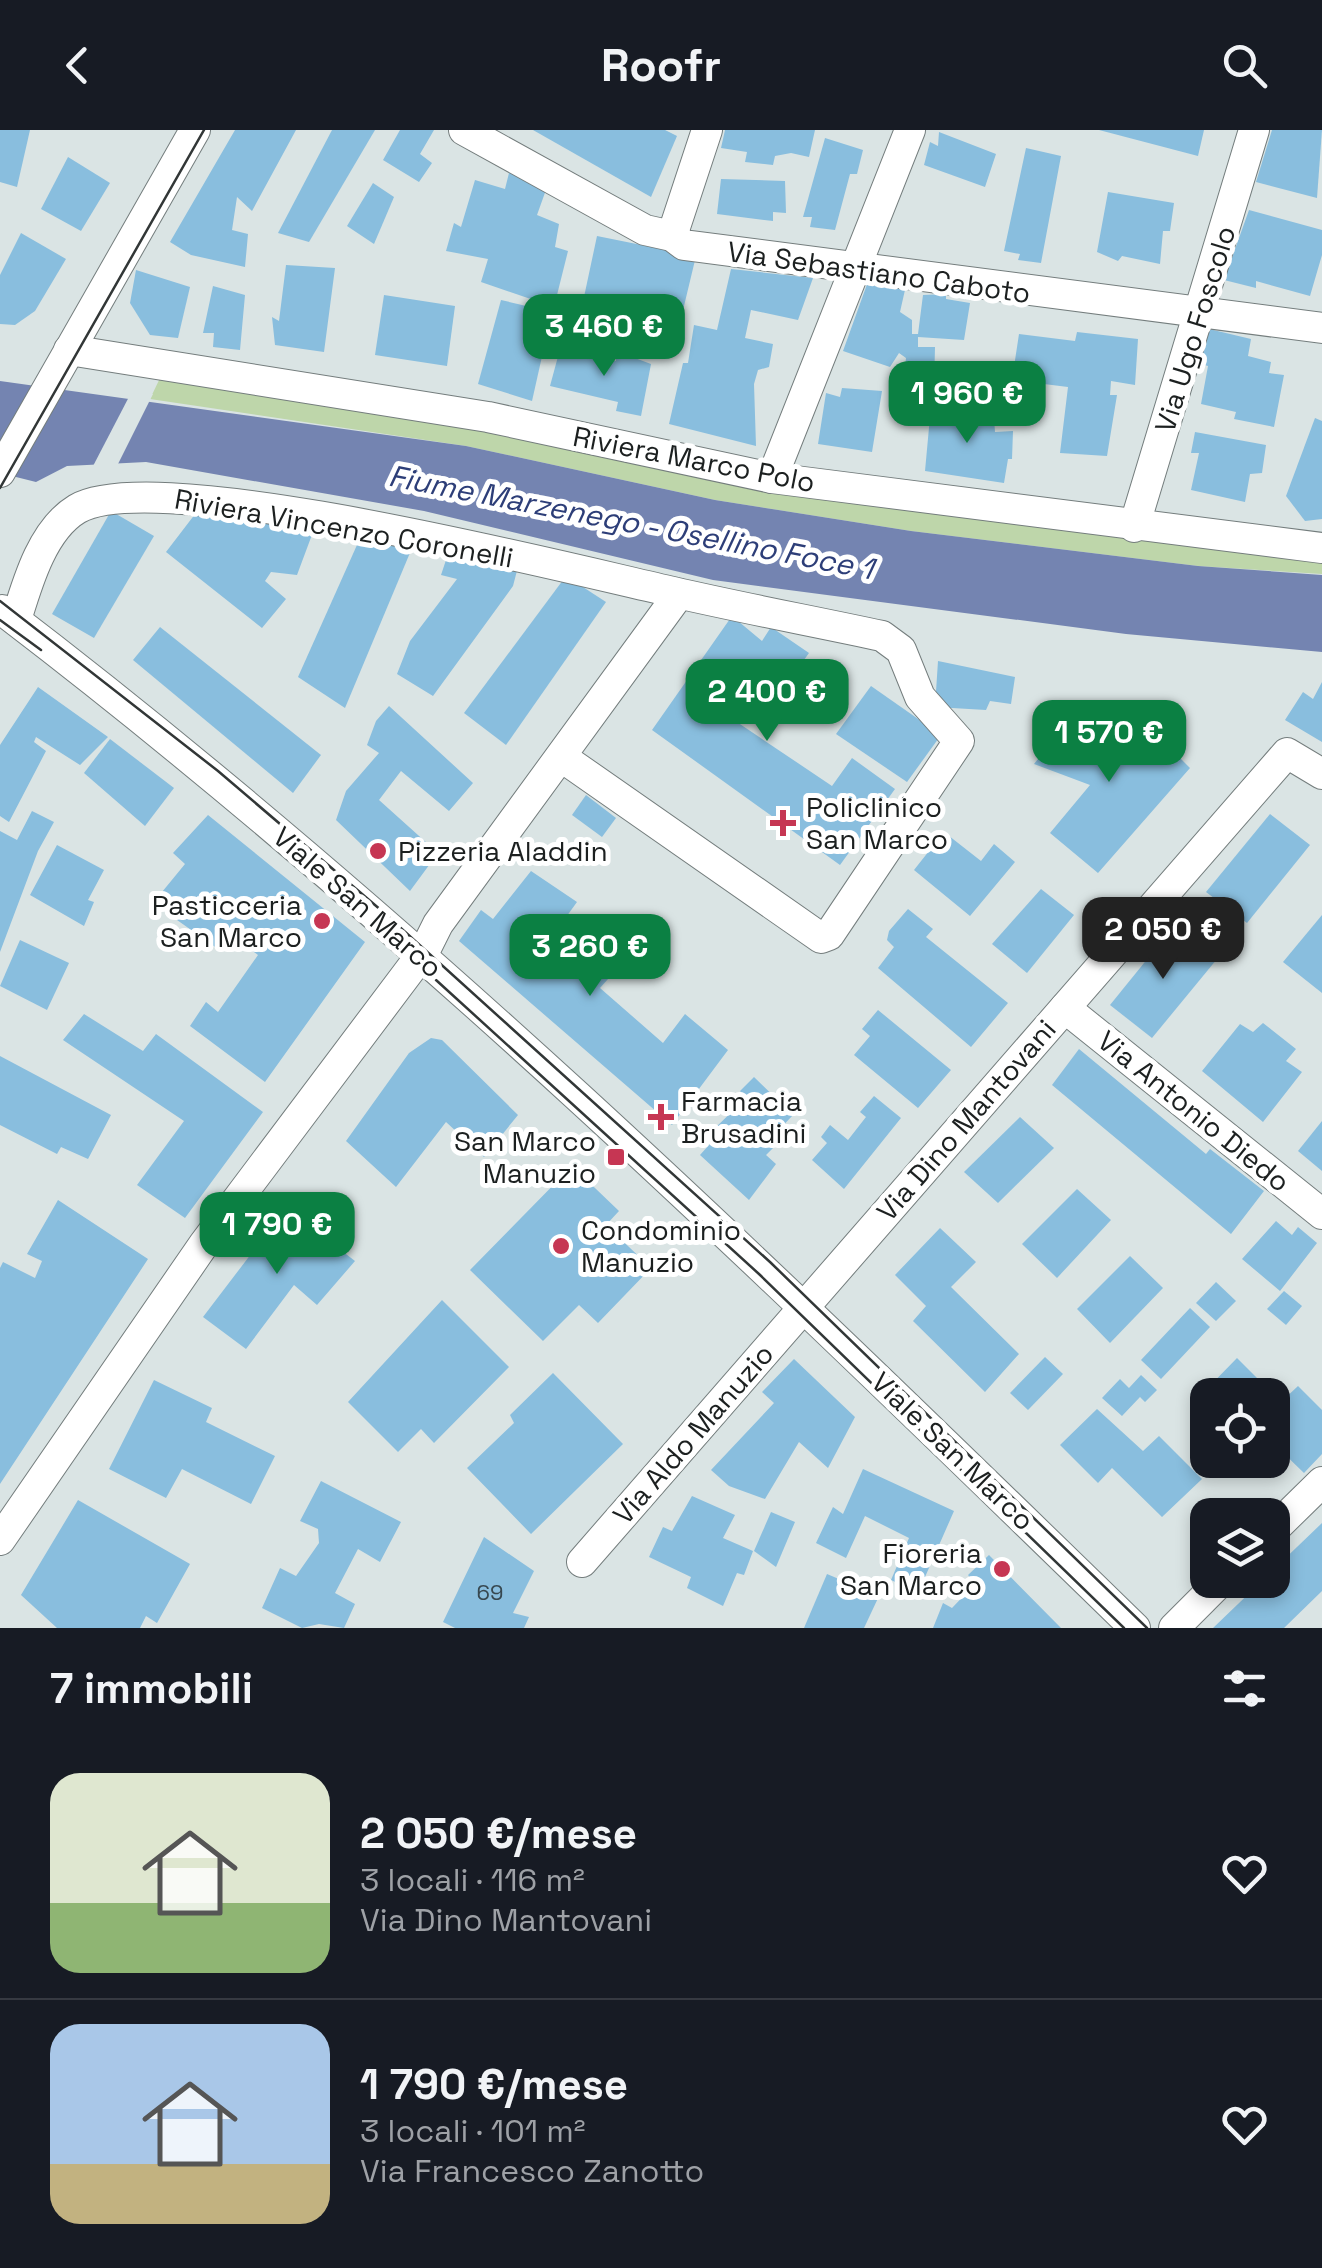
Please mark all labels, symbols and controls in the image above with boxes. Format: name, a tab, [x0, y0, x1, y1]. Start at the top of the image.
text: Roofr	[601, 37, 721, 94]
icon: back	[50, 38, 105, 93]
icon: search	[1217, 38, 1272, 93]
street label: Via Ugo Foscolo	[1147, 221, 1243, 437]
street label: Via Sebastiano Caboto	[725, 233, 1033, 311]
pin: 3 460 €	[512, 294, 696, 379]
text: 3 460 €	[545, 306, 663, 346]
pin: 1 960 €	[875, 361, 1059, 446]
text: 1 960 €	[911, 373, 1023, 413]
street label: Riviera Marco Polo	[570, 418, 818, 500]
water label: Fiume Marzenego - Osellino Foce 1	[385, 456, 880, 589]
street label: Riviera Vincenzo Coronelli	[172, 480, 516, 576]
pin: 2 400 €	[675, 659, 859, 744]
text: 2 400 €	[708, 671, 826, 711]
pin: 1 570 €	[1017, 700, 1201, 785]
text: 1 570 €	[1054, 712, 1164, 752]
place label: Policlinico San Marco	[806, 789, 948, 857]
marker: Policlinico San Marco	[770, 810, 796, 836]
street label: Viale San Marco	[266, 819, 450, 985]
place label: Pizzeria Aladdin	[398, 833, 608, 869]
marker: Pizzeria Aladdin	[367, 840, 389, 862]
place label: Pasticceria San Marco	[152, 887, 302, 955]
pin: 2 050 €	[1071, 897, 1255, 982]
text: 2 050 €	[1104, 909, 1222, 949]
marker: Pasticceria San Marco	[311, 910, 333, 932]
pin: 3 260 €	[498, 914, 682, 999]
text: 3 260 €	[532, 926, 648, 966]
street label: Via Dino Mantovani	[869, 1012, 1063, 1228]
street label: Via Antonio Diedo	[1091, 1022, 1297, 1200]
place label: Farmacia Brusadini	[681, 1083, 806, 1151]
marker: Farmacia Brusadini	[650, 1106, 672, 1128]
place label: San Marco Manuzio	[454, 1123, 596, 1191]
marker: San Marco Manuzio	[605, 1146, 627, 1168]
pin: 1 790 €	[185, 1192, 369, 1277]
text: 1 790 €	[222, 1204, 332, 1244]
place label: Condominio Manuzio	[581, 1212, 741, 1280]
marker: Condominio Manuzio	[550, 1235, 572, 1257]
street label: Via Aldo Manuzio	[605, 1336, 781, 1532]
street label: Viale San Marco	[864, 1364, 1042, 1538]
map controls	[1190, 1378, 1290, 1598]
button: locate	[1190, 1378, 1290, 1478]
button: layers	[1190, 1498, 1290, 1598]
place label: Fioreria San Marco	[840, 1535, 982, 1603]
marker: Fioreria San Marco	[991, 1558, 1013, 1580]
house number: 69	[477, 1578, 503, 1606]
icon: filters	[1217, 1661, 1272, 1716]
text: 7 immobili	[50, 1662, 253, 1715]
text: 2 050 €/mese	[360, 1807, 637, 1860]
icon: home	[130, 1813, 250, 1933]
icon: heart	[1217, 1846, 1272, 1901]
text: 3 locali · 116 m²	[360, 1860, 585, 1900]
text: Via Dino Mantovani	[360, 1900, 652, 1940]
text: 1 790 €/mese	[360, 2058, 628, 2111]
icon: home	[130, 2064, 250, 2184]
icon: heart	[1217, 2097, 1272, 2152]
text: 3 locali · 101 m²	[360, 2111, 586, 2151]
text: Via Francesco Zanotto	[360, 2151, 704, 2191]

